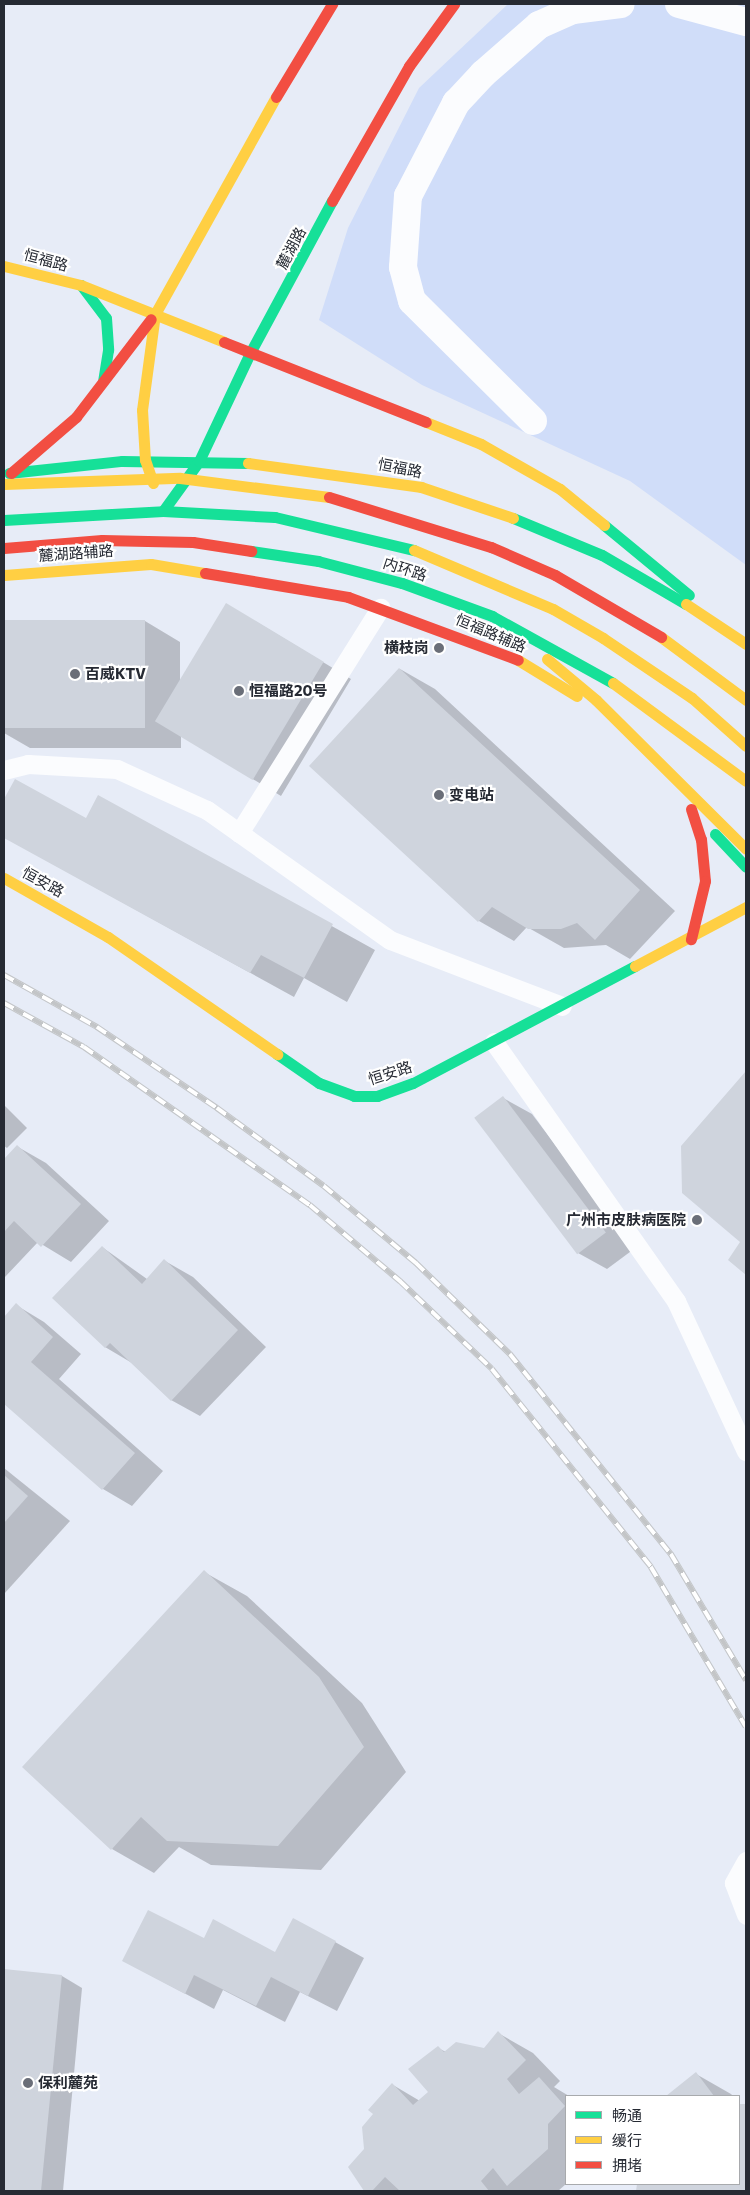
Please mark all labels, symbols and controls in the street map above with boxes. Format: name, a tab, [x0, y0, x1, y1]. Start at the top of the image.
street label: 麓湖路	[272, 224, 310, 272]
street label: 恒福路	[22, 245, 70, 275]
street label: 恒福路	[376, 455, 424, 481]
street label: 麓湖路辅路	[38, 541, 114, 565]
street label: 内环路	[381, 553, 429, 585]
street label: 恒福路辅路	[453, 610, 529, 656]
place label: 横枝岗	[384, 639, 429, 657]
marker: 横枝岗	[433, 642, 445, 654]
place label: 百威KTV	[85, 665, 146, 683]
marker: 百威KTV	[69, 668, 81, 680]
place label: 恒福路20号	[249, 682, 327, 700]
marker: 恒福路20号	[233, 685, 245, 697]
place label: 变电站	[449, 786, 494, 804]
marker: 变电站	[433, 789, 445, 801]
street label: 恒安路	[19, 863, 67, 901]
street label: 恒安路	[366, 1057, 414, 1089]
place label: 广州市皮肤病医院	[566, 1211, 686, 1229]
marker: 广州市皮肤病医院	[690, 1213, 704, 1227]
place label: 保利麓苑	[38, 2074, 98, 2092]
marker: 保利麓苑	[22, 2077, 34, 2089]
legend	[565, 2095, 740, 2185]
text: 畅通	[612, 2106, 642, 2124]
text: 缓行	[612, 2131, 642, 2149]
text: 拥堵	[612, 2156, 642, 2174]

